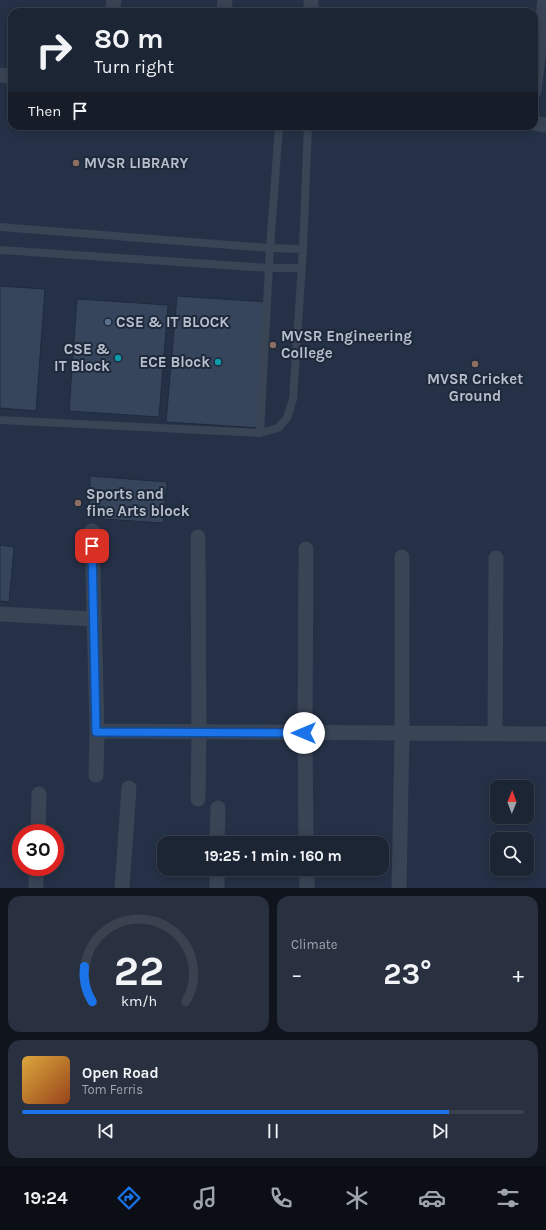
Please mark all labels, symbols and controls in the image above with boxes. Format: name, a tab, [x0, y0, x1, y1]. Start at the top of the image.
text: 80 m	[94, 22, 163, 55]
icon: right	[28, 24, 80, 76]
text: Turn right	[94, 56, 174, 78]
icon: arrive	[69, 100, 91, 122]
text: Then	[28, 102, 61, 120]
place label: MVSR LIBRARY	[84, 154, 189, 172]
marker: MVSR LIBRARY	[71, 158, 81, 168]
place label: CSE & IT BLOCK	[116, 313, 229, 331]
marker: CSE & IT BLOCK	[103, 317, 113, 327]
place label: MVSR Engineering College	[281, 327, 412, 362]
place label: CSE & IT Block	[54, 340, 110, 375]
marker: MVSR Engineering College	[268, 340, 278, 350]
marker: CSE & IT Block	[113, 353, 123, 363]
place label: ECE Block	[140, 353, 210, 371]
marker: ECE Block	[213, 357, 223, 367]
marker: MVSR Cricket Ground	[470, 359, 480, 369]
place label: MVSR Cricket Ground	[427, 370, 523, 405]
place label: Sports and fine Arts block	[86, 485, 190, 520]
marker: Sports and fine Arts block	[73, 498, 83, 508]
pin	[75, 529, 109, 563]
icon: arrive	[81, 535, 103, 557]
position arrow	[283, 712, 325, 754]
north arrow	[490, 780, 534, 824]
map controls	[490, 780, 534, 876]
speed limit sign: 30	[12, 824, 64, 876]
button: search	[490, 832, 534, 876]
text: 19:25 · 1 min · 160 m	[204, 847, 342, 865]
text: Climate	[291, 937, 337, 952]
text: 22	[113, 947, 164, 995]
text: 23°	[383, 956, 432, 992]
text: −	[291, 962, 303, 988]
text: +	[512, 962, 524, 988]
text: km/h	[120, 993, 157, 1010]
text: Open Road	[82, 1064, 159, 1082]
text: Tom Ferris	[82, 1082, 143, 1097]
icon: previous	[95, 1120, 117, 1142]
icon: pause	[262, 1120, 284, 1142]
icon: next	[429, 1120, 451, 1142]
icon: directions	[115, 1184, 143, 1212]
icon: music	[191, 1184, 219, 1212]
icon: phone	[267, 1184, 295, 1212]
icon: climate	[343, 1184, 371, 1212]
icon: car	[418, 1184, 446, 1212]
icon: filters	[494, 1184, 522, 1212]
text: 19:24	[24, 1187, 68, 1209]

